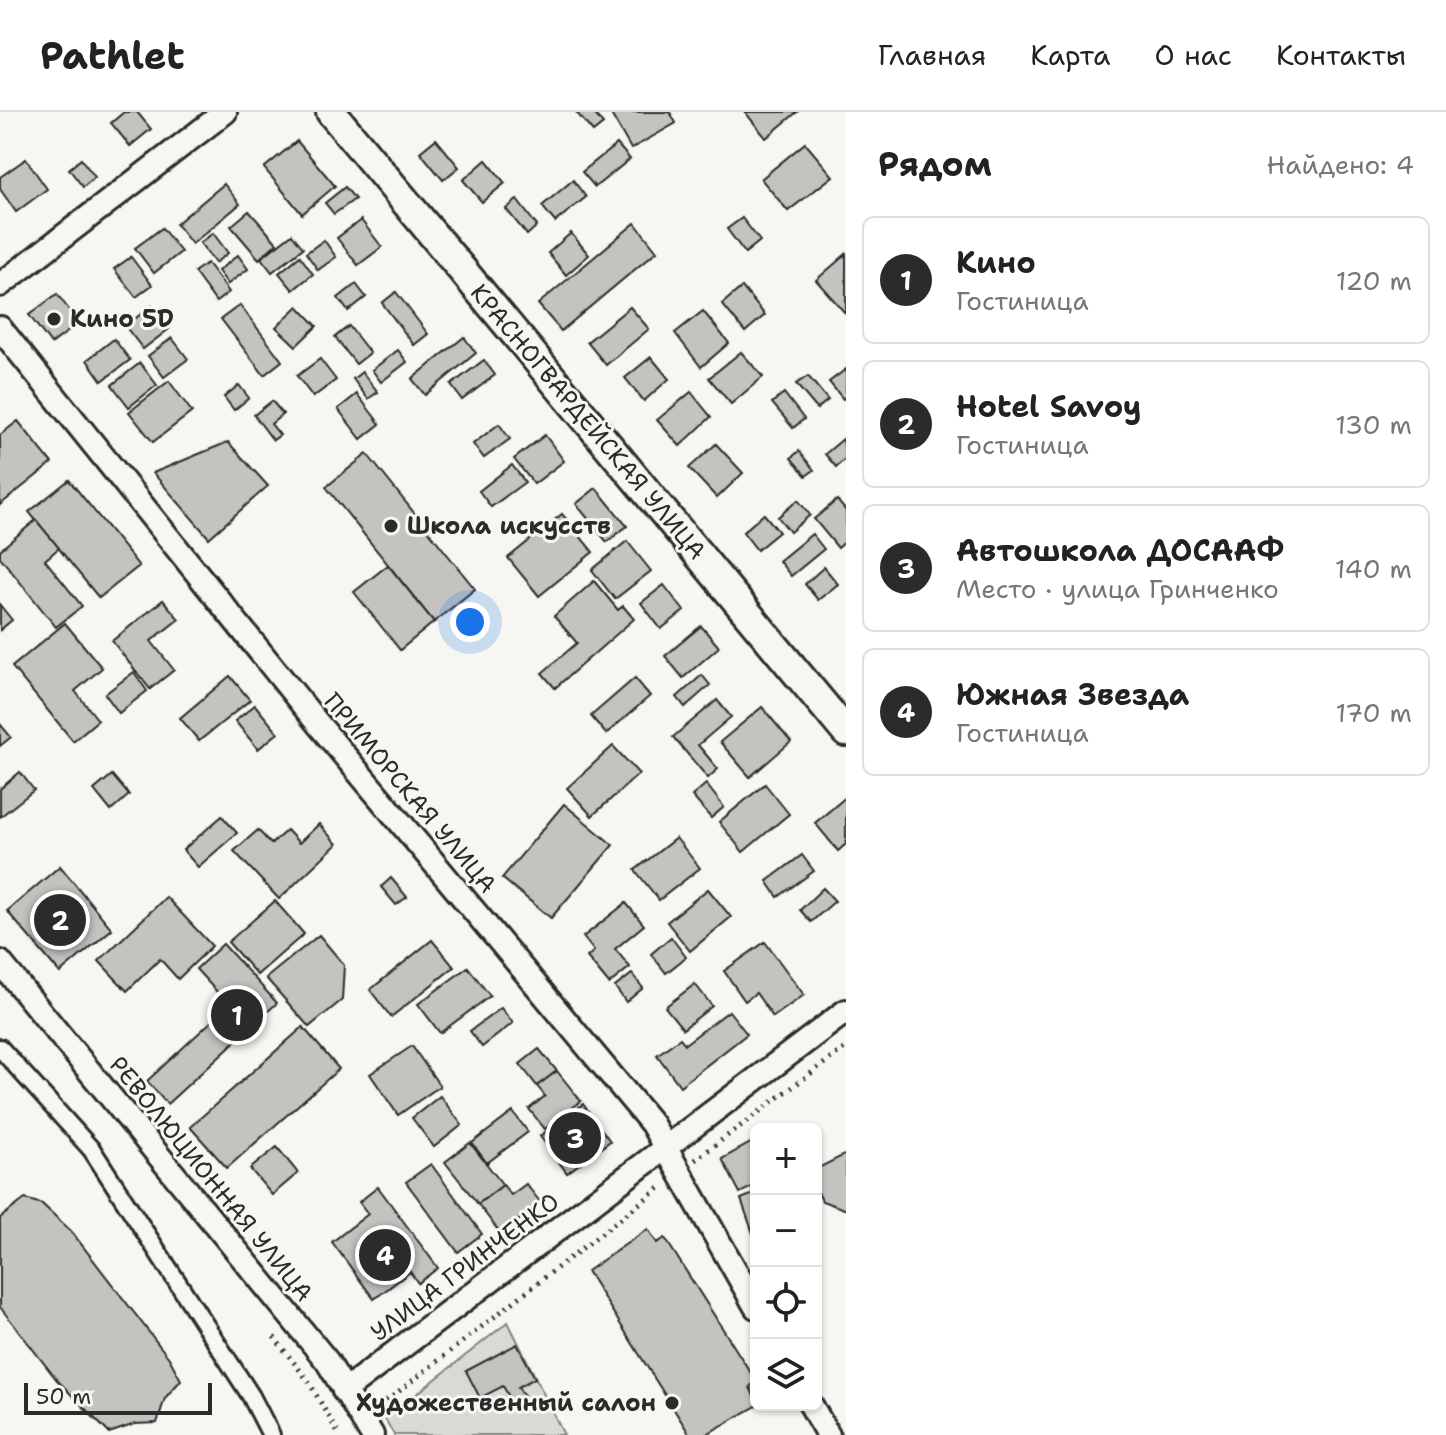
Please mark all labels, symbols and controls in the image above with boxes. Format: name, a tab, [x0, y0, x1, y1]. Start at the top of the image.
text: Pathlet	[40, 30, 185, 81]
text: Главная	[878, 36, 986, 74]
text: Карта	[1030, 36, 1110, 74]
text: О нас	[1154, 36, 1232, 74]
text: Контакты	[1276, 36, 1406, 74]
text: Рядом	[878, 141, 992, 187]
text: Найдено: 4	[1267, 147, 1414, 182]
text: Кино	[956, 242, 1036, 283]
text: 1	[900, 263, 912, 298]
text: 120 m	[1336, 263, 1412, 298]
street label: КРАСНОГВАРДЕЙСКАЯ УЛИЦА	[463, 277, 713, 567]
text: Гостиница	[956, 283, 1089, 318]
place label: Кино 5D	[70, 303, 174, 335]
marker: Кино 5D	[45, 310, 63, 328]
text: Hotel Savoy	[956, 386, 1141, 427]
text: 2	[897, 407, 915, 442]
text: 130 m	[1335, 407, 1412, 442]
text: Гостиница	[956, 427, 1089, 462]
place label: Школа искусств	[407, 510, 611, 542]
marker: Школа искусств	[382, 517, 400, 535]
text: Автошкола ДОСААФ	[956, 530, 1284, 571]
text: 3	[897, 551, 915, 586]
text: 140 m	[1335, 551, 1412, 586]
text: Место · улица Гринченко	[956, 571, 1279, 606]
your location	[450, 602, 490, 642]
text: Южная Звезда	[956, 674, 1189, 715]
street label: ПРИМОРСКАЯ УЛИЦА	[317, 686, 503, 900]
text: 4	[897, 695, 915, 730]
text: 170 m	[1335, 695, 1412, 730]
text: Гостиница	[956, 715, 1089, 750]
pin: 2	[34, 890, 86, 950]
pin: 1	[211, 985, 263, 1045]
street label: РЕВОЛЮЦИОННАЯ УЛИЦА	[102, 1050, 320, 1308]
pin: 3	[549, 1108, 601, 1168]
map controls	[750, 1123, 822, 1411]
button: +	[750, 1123, 822, 1195]
street label: УЛИЦА ГРИНЧЕНКО	[364, 1186, 566, 1348]
button: −	[750, 1195, 822, 1267]
pin: 4	[359, 1225, 411, 1285]
button: locate	[750, 1267, 822, 1339]
button: layers	[750, 1339, 822, 1411]
scale bar	[24, 1379, 212, 1415]
text: 50 m	[36, 1382, 91, 1411]
place label: Художественный салон	[356, 1387, 656, 1419]
marker: Художественный салон	[663, 1394, 681, 1412]

